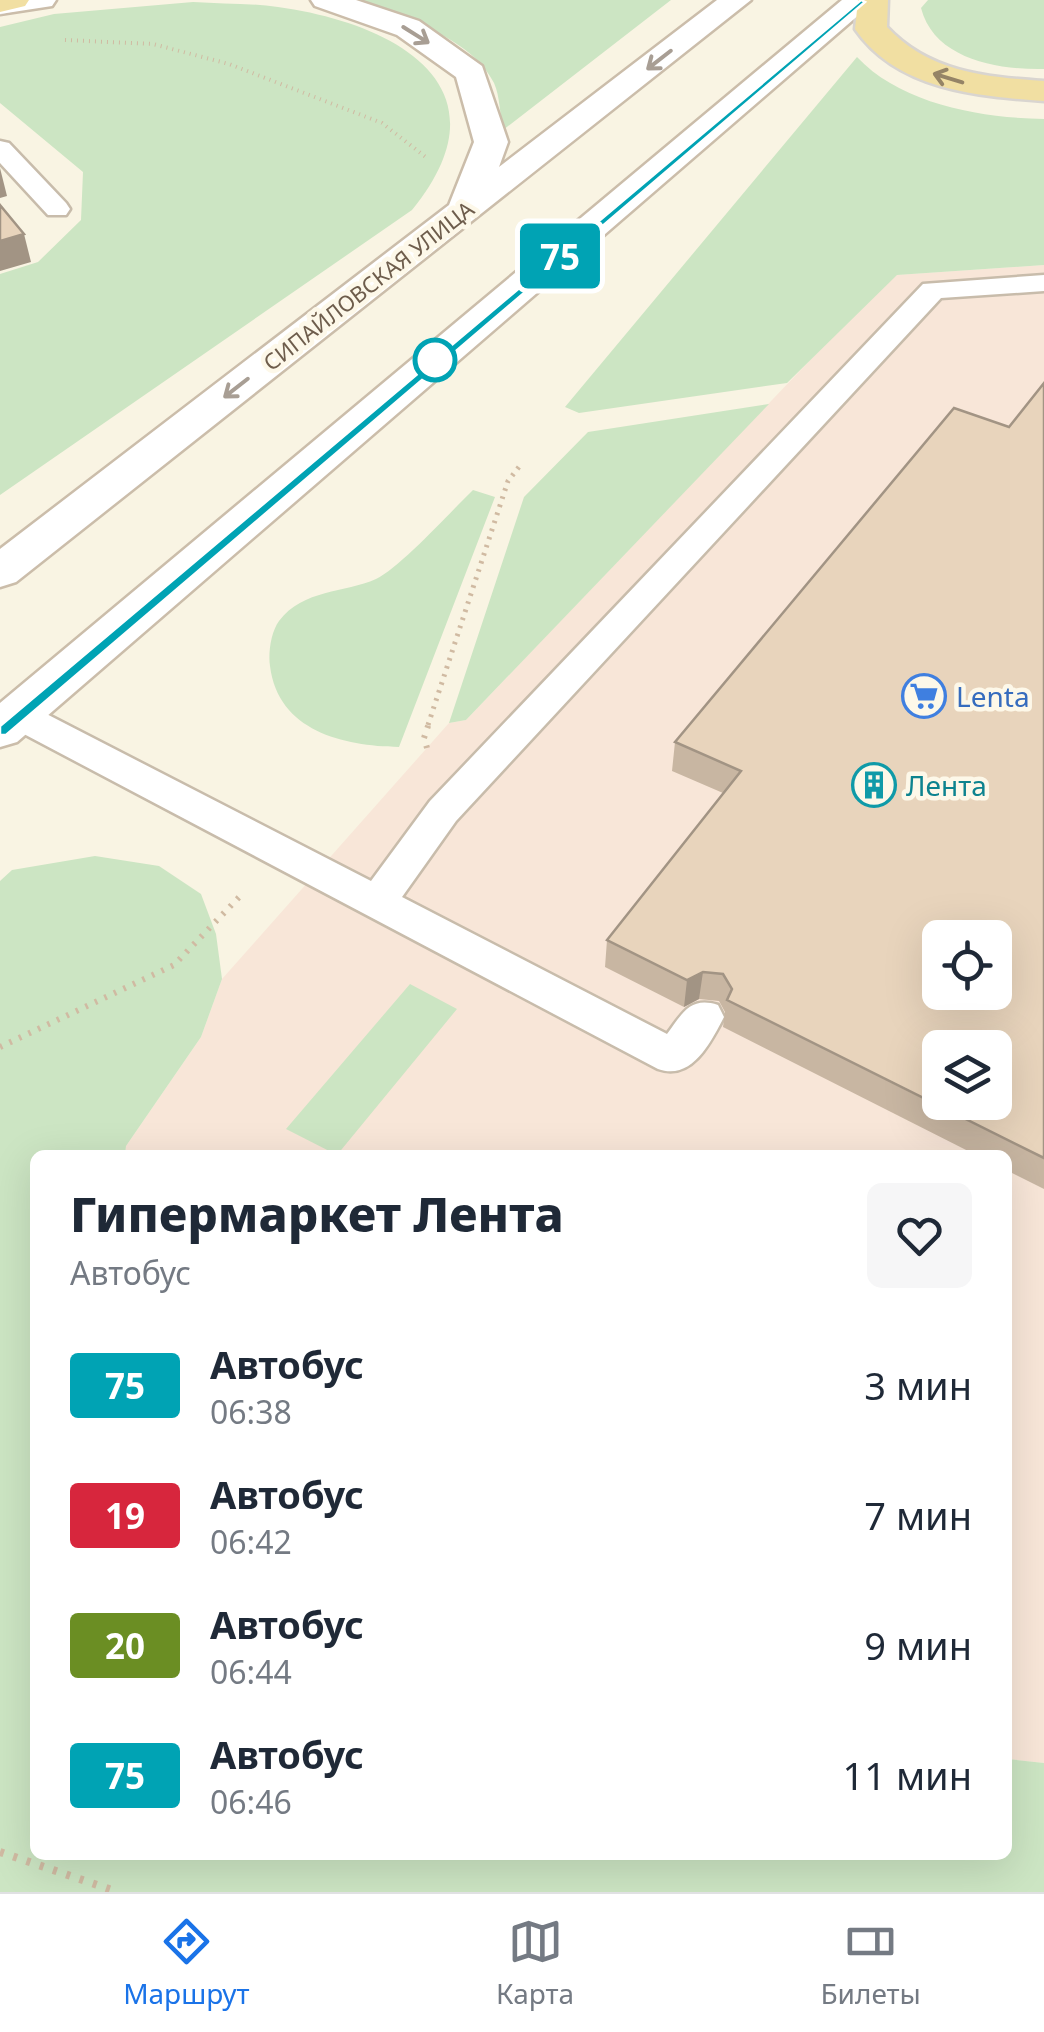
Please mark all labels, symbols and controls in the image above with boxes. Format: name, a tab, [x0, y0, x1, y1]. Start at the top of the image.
one-way arrow	[401, 25, 430, 45]
one-way arrow	[646, 48, 672, 70]
one-way arrow	[932, 68, 964, 86]
street label: СИПАЙЛОВСКАЯ УЛИЦА	[257, 193, 480, 377]
line badge: 75	[515, 224, 605, 288]
text: 75	[540, 233, 580, 280]
unlabelled marker	[414, 339, 456, 381]
one-way arrow	[223, 377, 250, 398]
supermarket icon: Lenta	[901, 673, 947, 719]
place label: Lenta	[956, 677, 1030, 715]
building icon: Лента	[851, 762, 897, 808]
place label: Лента	[906, 766, 987, 804]
map controls	[922, 920, 1012, 1120]
button: locate	[922, 920, 1012, 1010]
button: layers	[922, 1030, 1012, 1120]
text: Гипермаркет Лента	[70, 1181, 564, 1246]
button: heart	[867, 1183, 972, 1288]
text: Автобус	[70, 1251, 191, 1294]
text: Автобус	[210, 1338, 364, 1390]
text: 3 мин	[864, 1359, 972, 1411]
text: 75	[105, 1362, 145, 1409]
text: 06:38	[210, 1390, 292, 1433]
text: Автобус	[210, 1468, 364, 1520]
text: 7 мин	[864, 1489, 972, 1541]
text: 19	[105, 1492, 145, 1539]
text: 06:42	[210, 1520, 292, 1563]
text: Автобус	[210, 1598, 364, 1650]
text: 9 мин	[864, 1619, 972, 1671]
text: 20	[105, 1622, 145, 1669]
text: 06:44	[210, 1650, 292, 1693]
text: Автобус	[210, 1728, 364, 1780]
text: 11 мин	[843, 1749, 972, 1801]
text: 75	[105, 1752, 145, 1799]
text: 06:46	[210, 1780, 292, 1823]
tab: Маршрут	[123, 1914, 250, 2012]
tab: Карта	[496, 1914, 574, 2012]
tab: Билеты	[820, 1914, 921, 2012]

